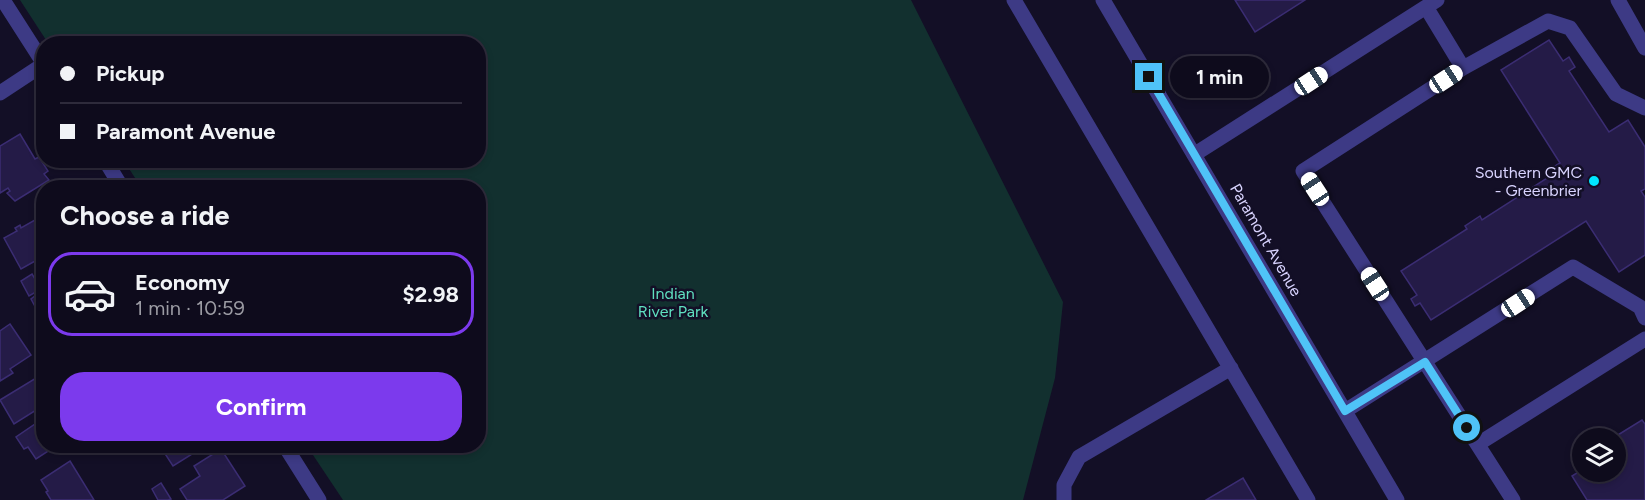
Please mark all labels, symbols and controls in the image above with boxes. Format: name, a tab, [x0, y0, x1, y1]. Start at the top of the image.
callout: 1 min	[1170, 56, 1269, 98]
text: Pickup	[96, 60, 165, 87]
car	[1426, 62, 1466, 96]
route end	[1135, 63, 1162, 90]
car	[1291, 64, 1331, 98]
text: 1 min	[1196, 65, 1243, 89]
text: Paramont Avenue	[96, 118, 275, 145]
place label: Southern GMC - Greenbrier	[1475, 163, 1583, 200]
car	[1298, 169, 1332, 209]
marker: Southern GMC - Greenbrier	[1587, 174, 1601, 188]
street label: Paramont Avenue	[1226, 180, 1306, 300]
text: Choose a ride	[60, 199, 229, 232]
car	[1358, 264, 1392, 304]
icon: car	[63, 267, 117, 321]
text: Economy	[135, 269, 230, 296]
text: $2.98	[402, 281, 459, 308]
park label: Indian River Park	[638, 284, 708, 321]
car	[1498, 286, 1538, 320]
text: 1 min · 10:59	[135, 296, 245, 320]
button: Confirm	[60, 372, 462, 441]
route start	[1453, 414, 1480, 441]
map controls	[1572, 428, 1626, 482]
button: layers	[1572, 428, 1626, 482]

